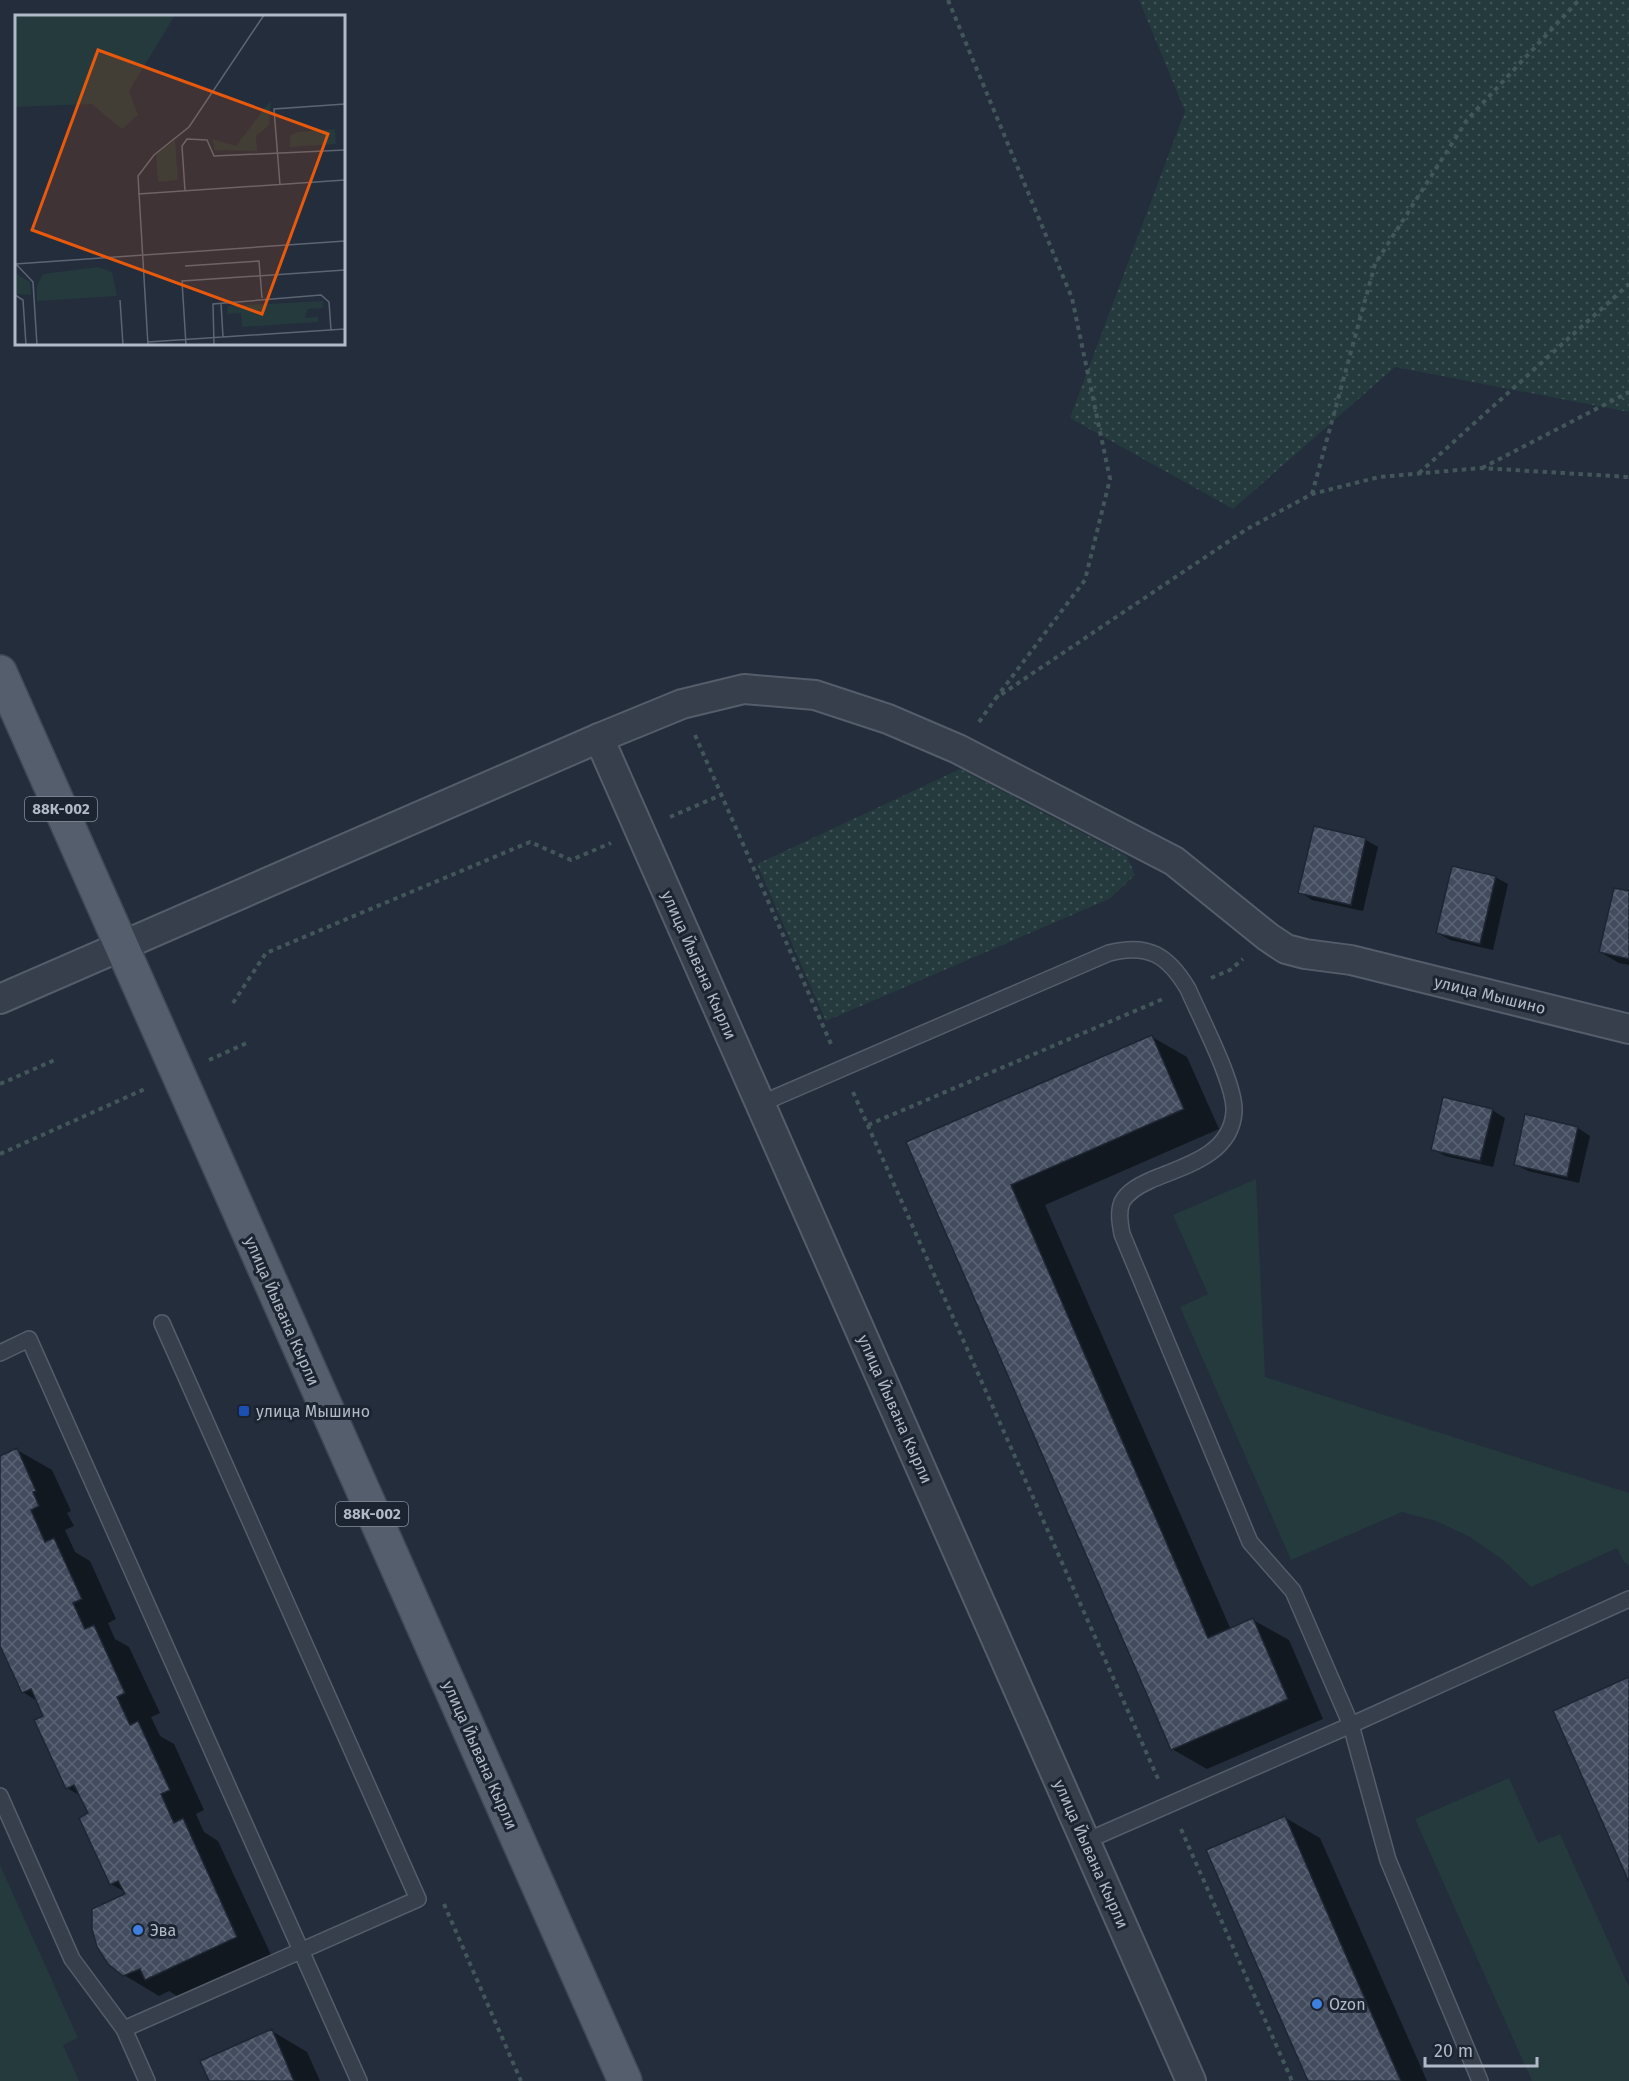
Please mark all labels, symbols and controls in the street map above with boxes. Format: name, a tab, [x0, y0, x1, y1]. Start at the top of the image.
inset map	[15, 15, 345, 345]
road number: 88К-002	[25, 797, 97, 821]
street label: улица Йывана Кырли	[658, 888, 740, 1042]
street label: улица Мышино	[1432, 972, 1548, 1018]
street label: улица Йывана Кырли	[241, 1234, 323, 1388]
street label: улица Йывана Кырли	[854, 1332, 936, 1486]
place label: улица Мышино	[256, 1402, 370, 1421]
marker: улица Мышино	[237, 1404, 251, 1418]
road number: 88К-002	[336, 1502, 408, 1526]
street label: улица Йывана Кырли	[439, 1678, 521, 1832]
street label: улица Йывана Кырли	[1050, 1777, 1132, 1931]
place label: Эва	[150, 1921, 176, 1940]
marker: Эва	[131, 1923, 145, 1937]
place label: Ozon	[1329, 1995, 1366, 2014]
marker: Ozon	[1310, 1997, 1324, 2011]
scale bar	[1425, 2030, 1538, 2068]
text: 20 m	[1434, 2040, 1473, 2062]

